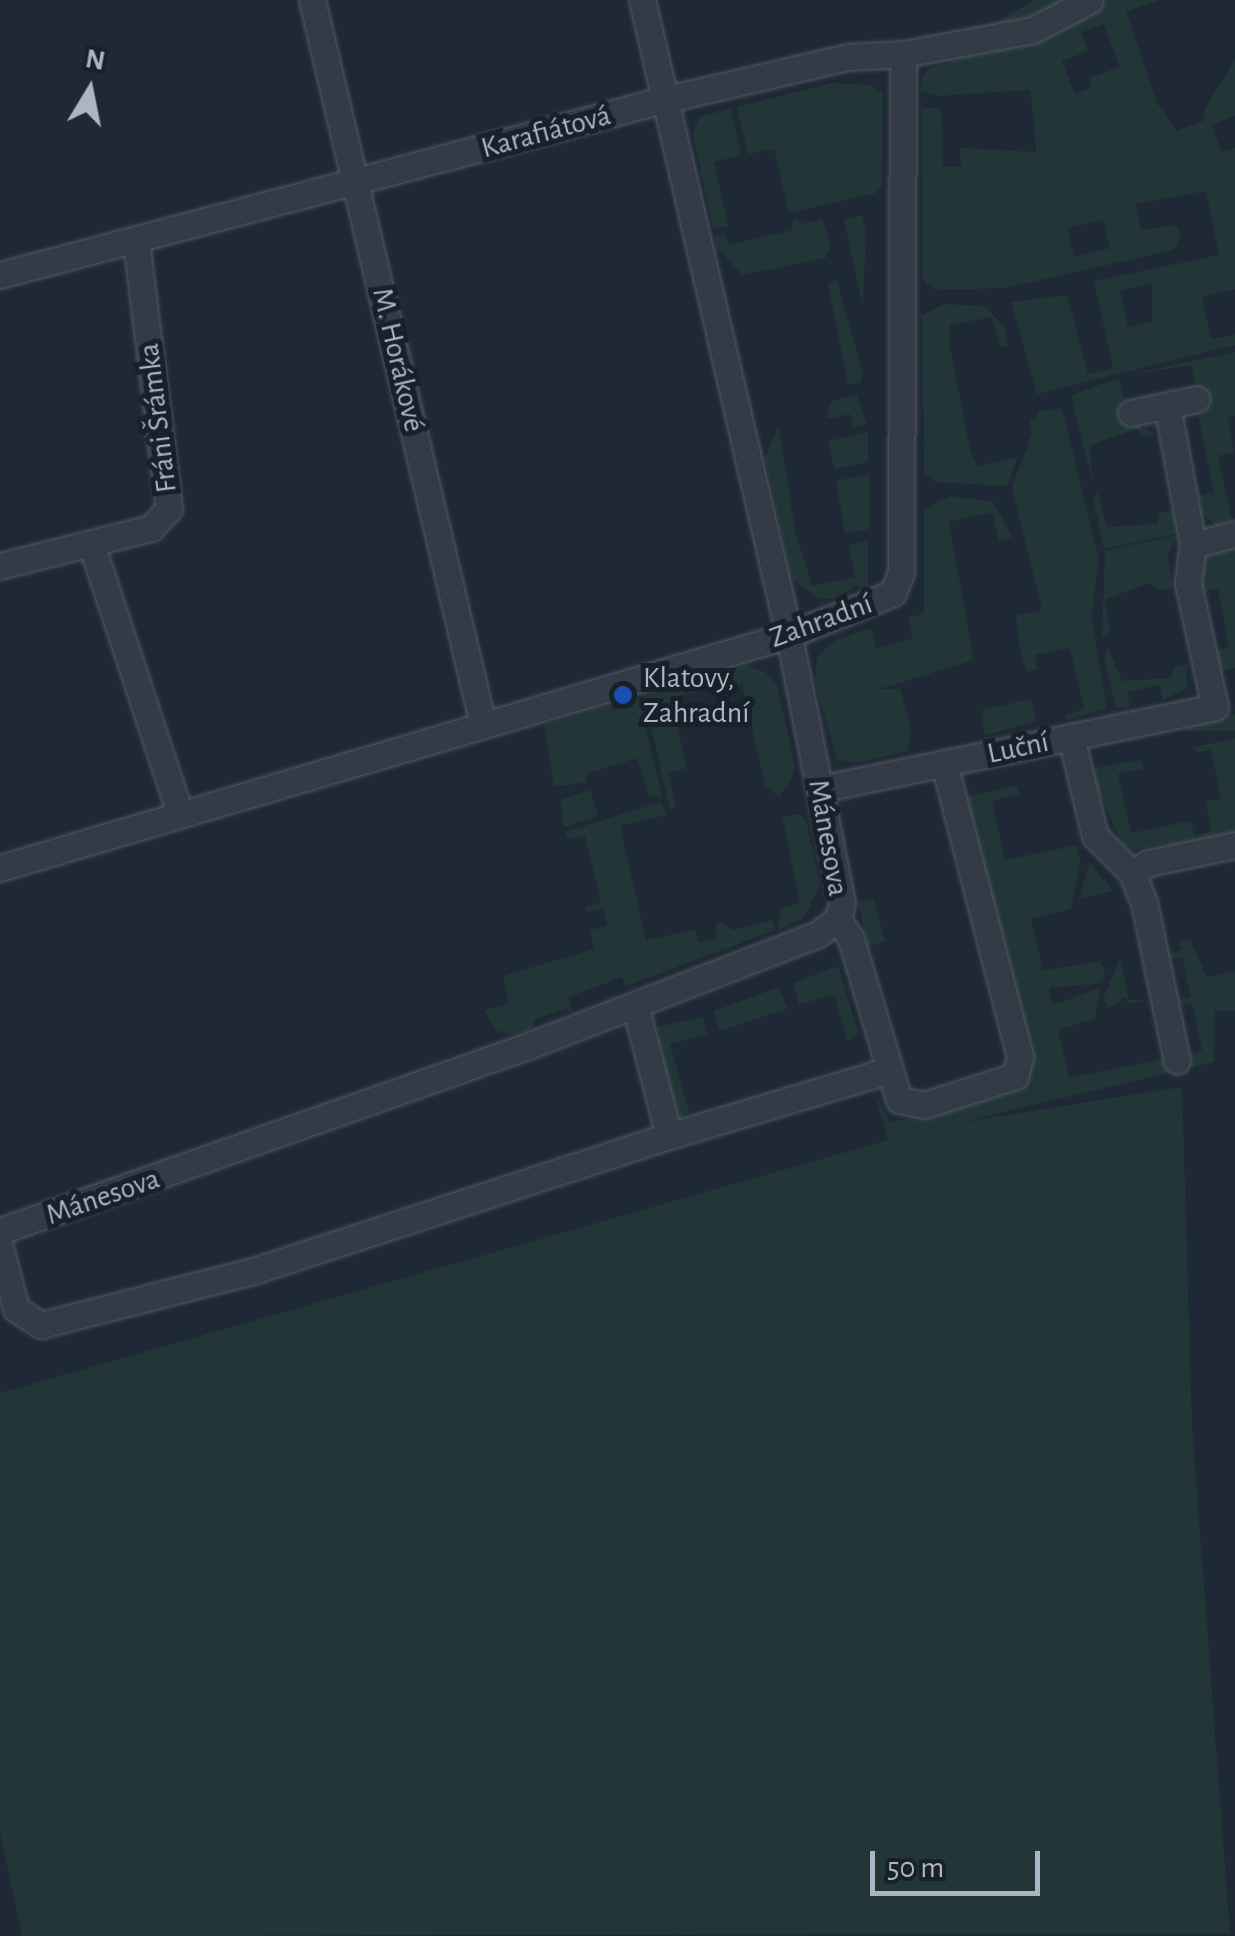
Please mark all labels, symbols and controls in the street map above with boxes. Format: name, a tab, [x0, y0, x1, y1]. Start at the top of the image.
north arrow	[40, 40, 140, 140]
text: N	[83, 45, 107, 76]
street label: Karafiátová	[477, 97, 615, 167]
street label: M. Horákové	[364, 284, 432, 436]
street label: Fráni Šrámka	[131, 341, 185, 495]
street label: Zahradní	[765, 586, 877, 656]
place label: Klatovy, Zahradní	[643, 660, 749, 730]
marker: Klatovy, Zahradní	[612, 684, 634, 706]
street label: Luční	[984, 724, 1052, 772]
street label: Mánesova	[800, 777, 856, 899]
street label: Mánesova	[41, 1161, 165, 1233]
scale bar	[875, 1831, 1045, 1893]
text: 50 m	[887, 1853, 944, 1883]

